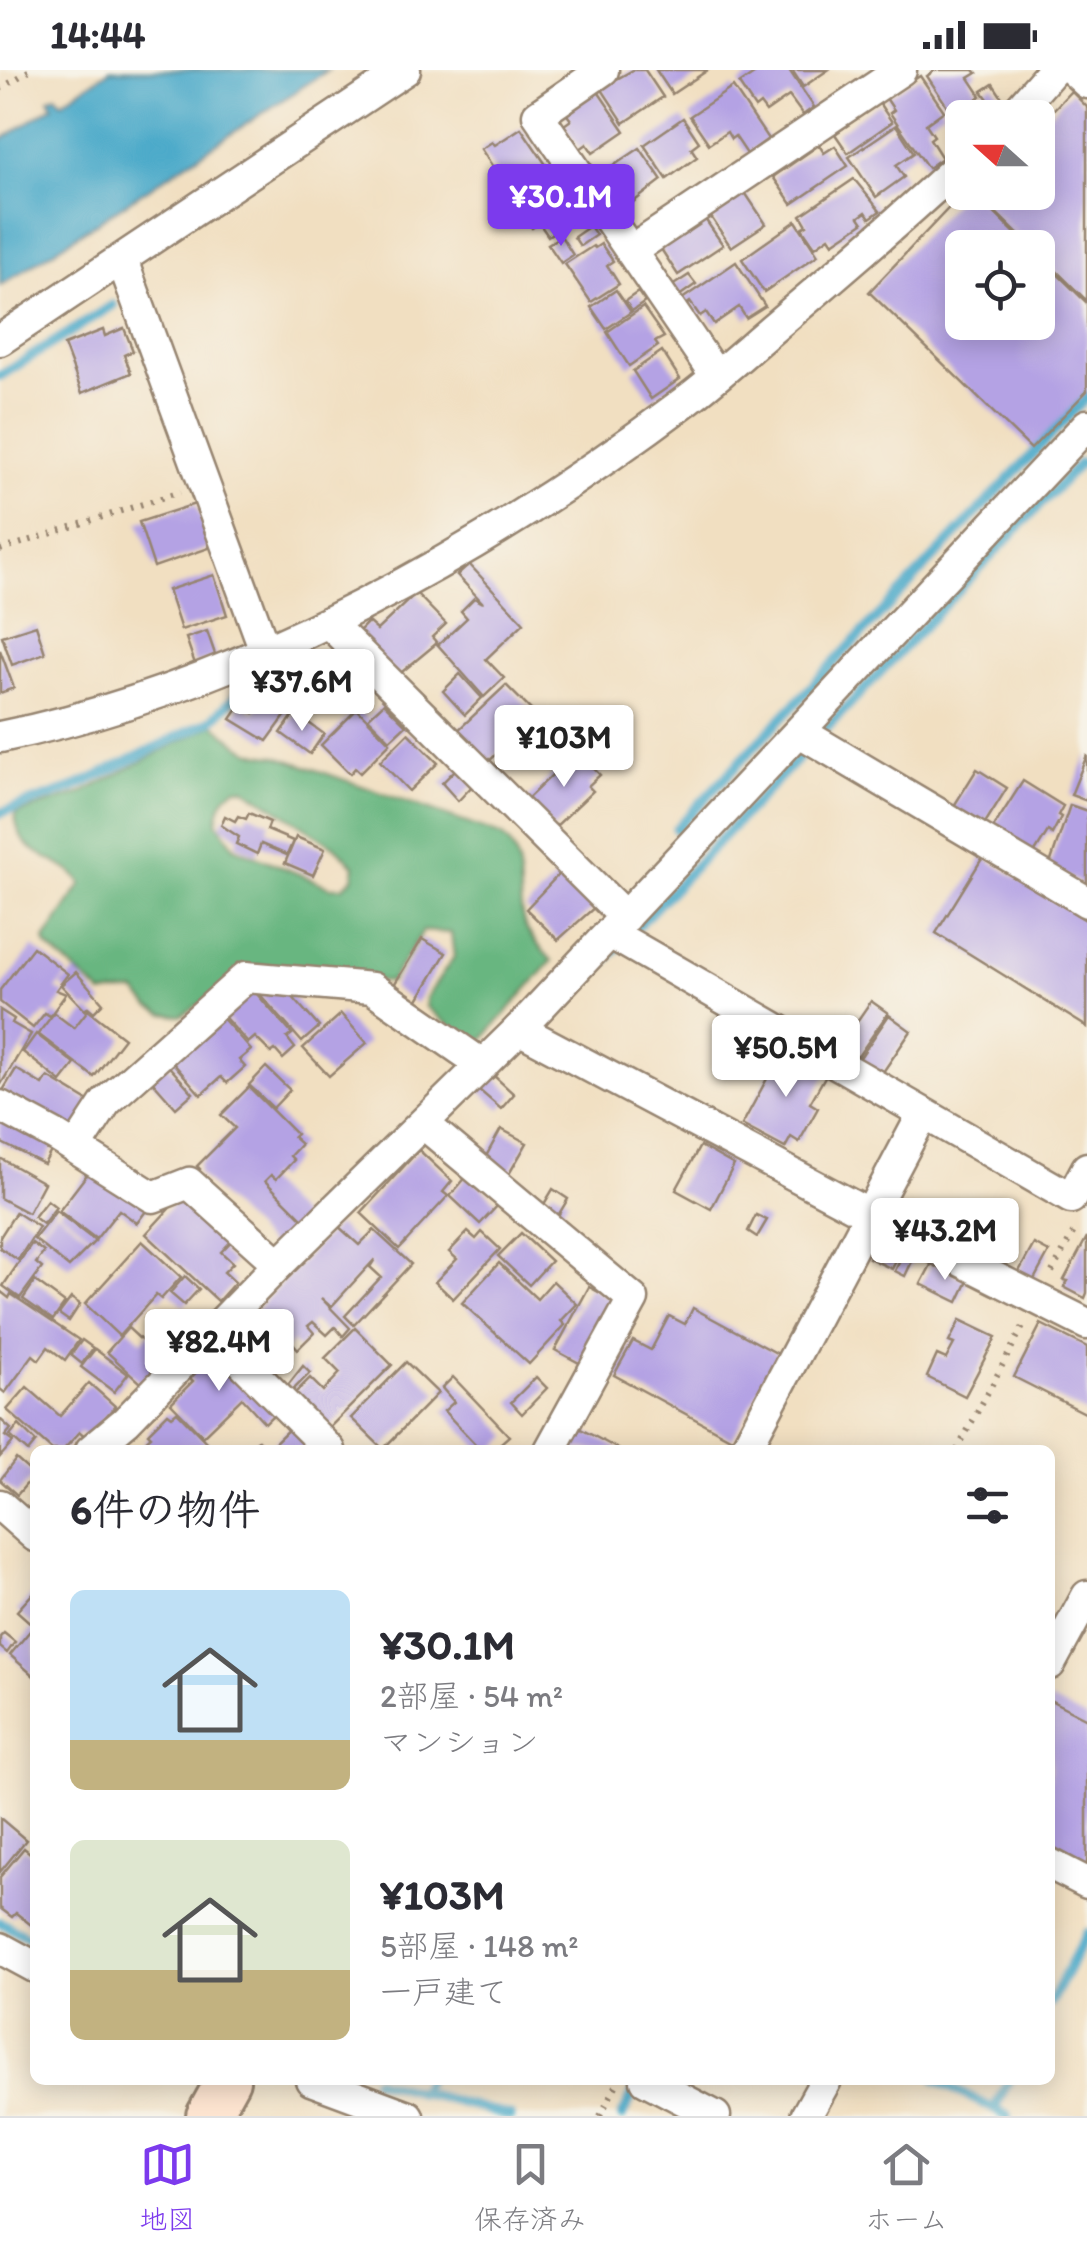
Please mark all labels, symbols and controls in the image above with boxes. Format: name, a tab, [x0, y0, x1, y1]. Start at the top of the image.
text: 14:44	[50, 12, 145, 58]
north arrow	[945, 100, 1055, 210]
map controls	[945, 100, 1055, 340]
pin: ¥30.1M	[480, 164, 642, 249]
text: ¥30.1M	[510, 177, 612, 215]
button: locate	[945, 230, 1055, 340]
pin: ¥37.6M	[221, 649, 383, 734]
text: ¥37.6M	[251, 662, 353, 700]
pin: ¥103M	[494, 705, 634, 790]
text: ¥103M	[516, 718, 612, 756]
pin: ¥50.5M	[705, 1015, 867, 1100]
text: ¥50.5M	[734, 1028, 838, 1066]
pin: ¥43.2M	[864, 1198, 1026, 1283]
text: ¥43.2M	[893, 1211, 997, 1249]
pin: ¥82.4M	[138, 1309, 300, 1394]
text: ¥82.4M	[167, 1322, 271, 1360]
icon: filters	[960, 1478, 1015, 1533]
text: 6件の物件	[70, 1484, 260, 1535]
text: ¥30.1M	[380, 1619, 515, 1670]
icon: home	[150, 1630, 270, 1750]
text: 2部屋 · 54 m²	[380, 1677, 563, 1715]
text: マンション	[380, 1723, 539, 1761]
text: ¥103M	[380, 1869, 505, 1920]
icon: home	[150, 1880, 270, 2000]
text: 5部屋 · 148 m²	[380, 1927, 579, 1965]
text: 一戸建て	[380, 1973, 508, 2011]
tab: 地図	[139, 2137, 195, 2237]
tab: 保存済み	[474, 2137, 586, 2237]
tab: ホーム	[865, 2137, 948, 2237]

